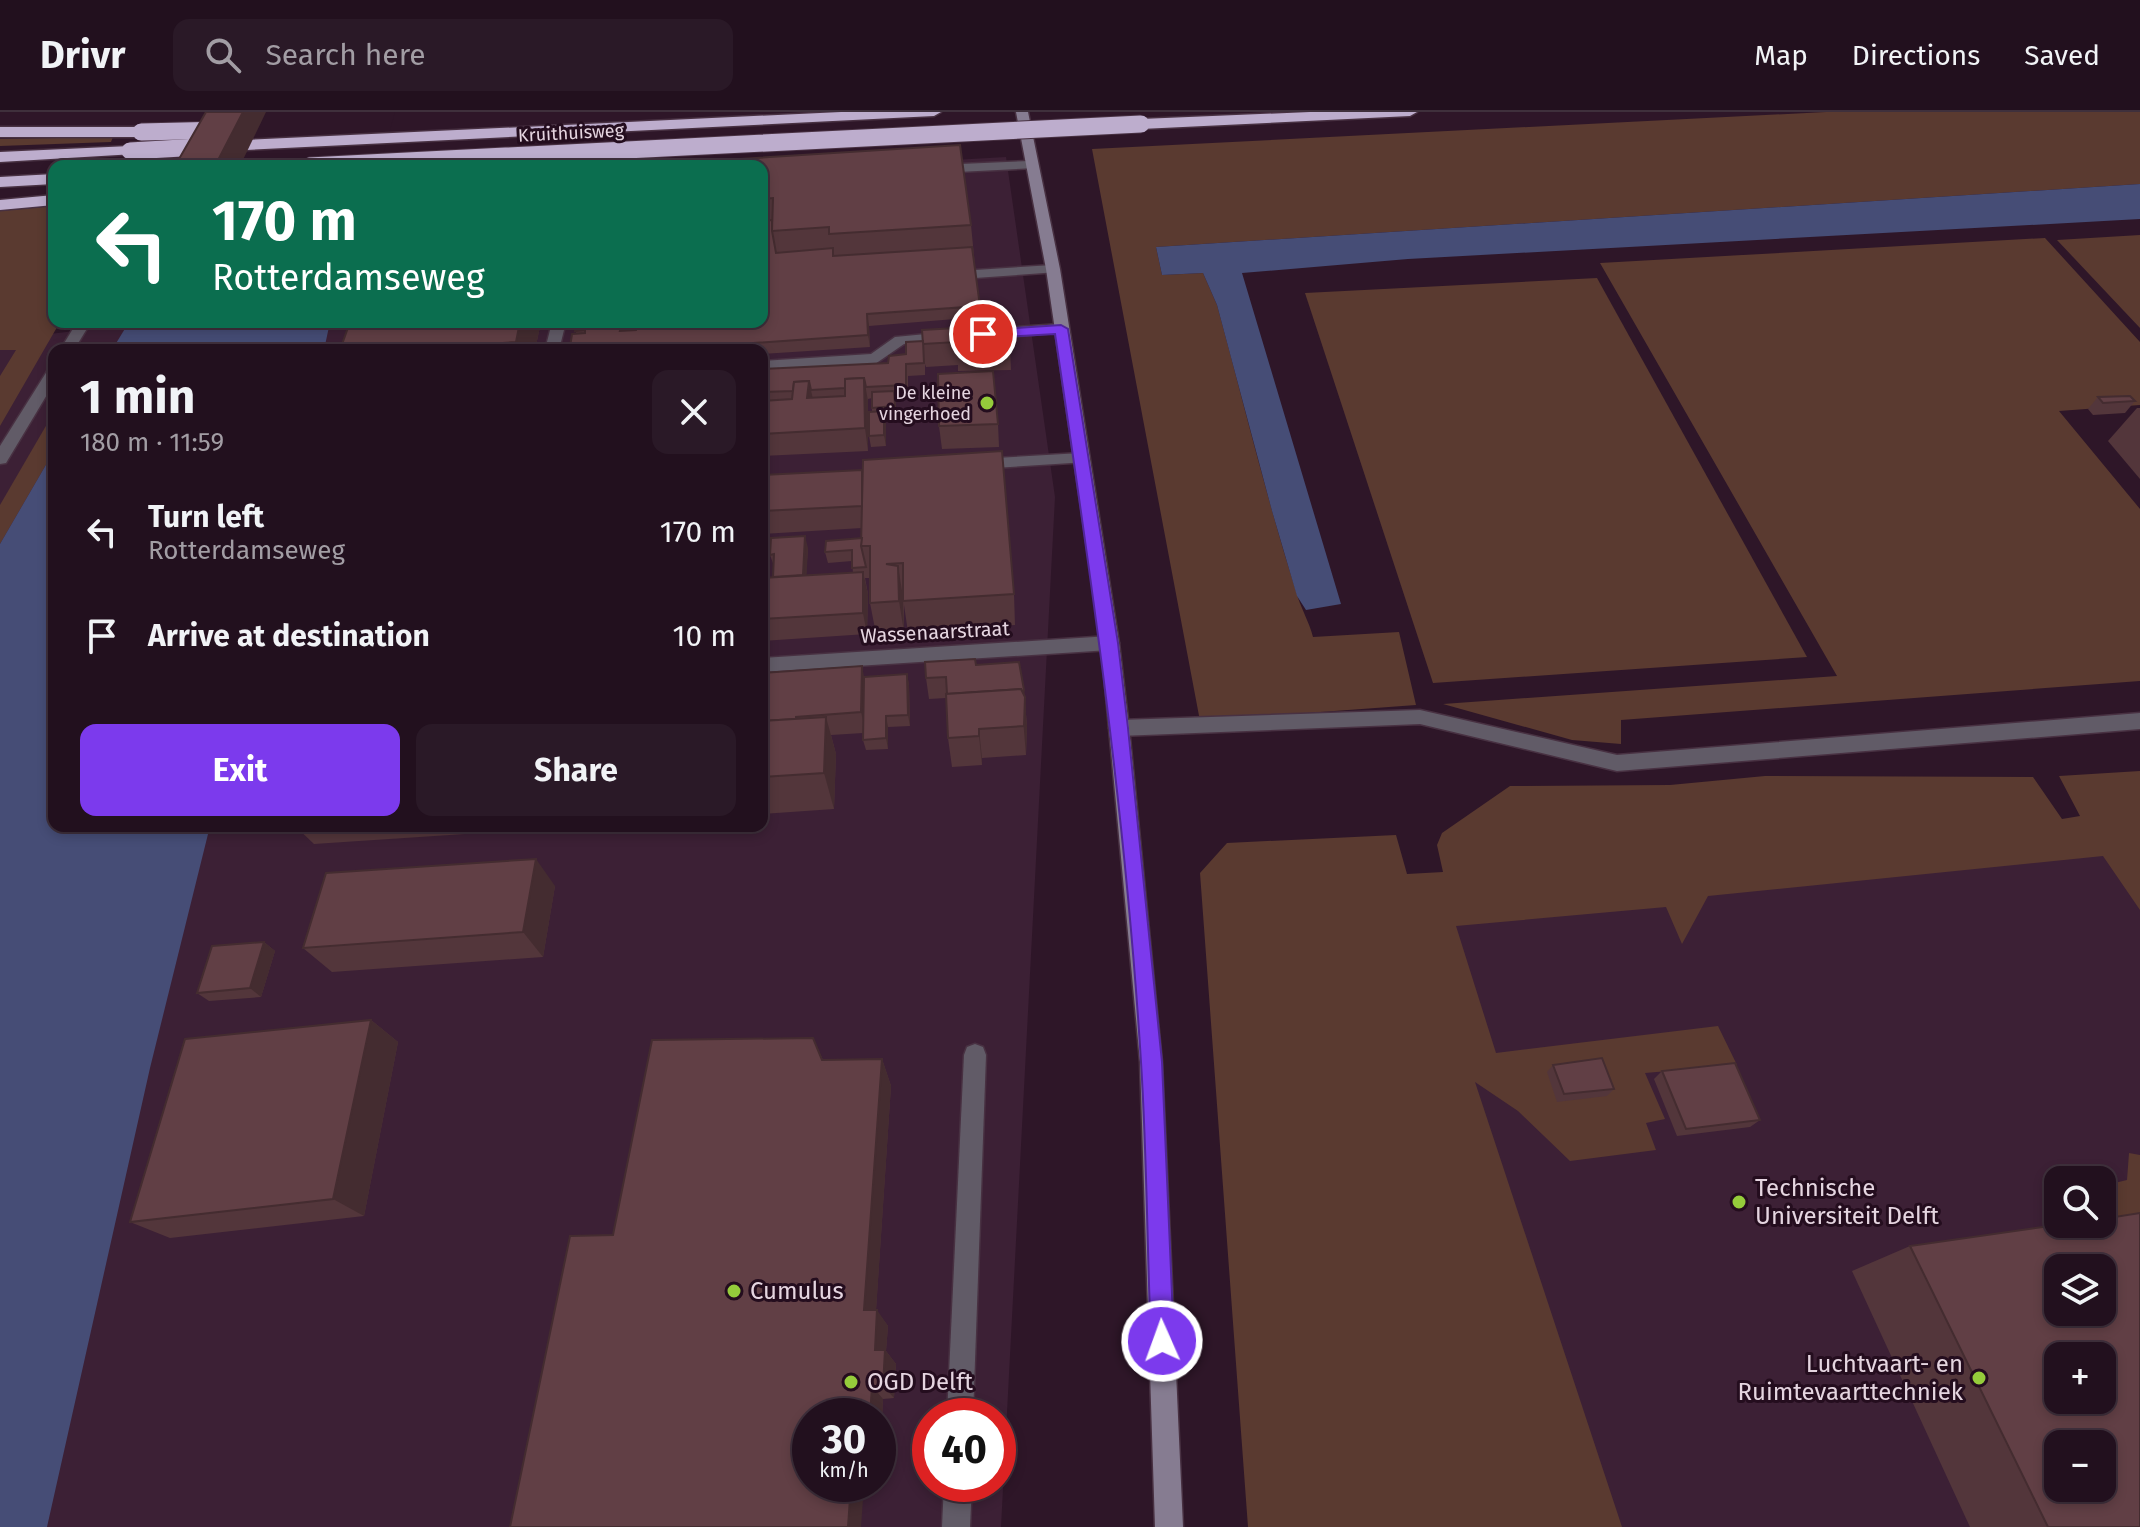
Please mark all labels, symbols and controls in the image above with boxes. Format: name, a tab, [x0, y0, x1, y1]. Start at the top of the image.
search box	[173, 19, 733, 91]
text: Drivr	[40, 32, 125, 78]
icon: search	[201, 33, 245, 77]
text: Search here	[265, 37, 426, 73]
text: Map	[1754, 39, 1808, 72]
text: Directions	[1852, 39, 1980, 72]
text: Saved	[2024, 39, 2100, 72]
street label: Kruithuisweg	[517, 119, 625, 147]
text: 170 m	[212, 188, 357, 255]
icon: left	[80, 192, 184, 296]
text: Rotterdamseweg	[212, 256, 485, 300]
pin	[949, 300, 1017, 368]
icon: arrive	[961, 312, 1005, 356]
text: 1 min	[80, 368, 195, 426]
button: close	[652, 370, 736, 454]
place label: De kleine vingerhoed	[879, 382, 971, 425]
marker: De kleine vingerhoed	[978, 394, 996, 412]
text: 180 m · 11:59	[80, 427, 224, 458]
text: Turn left	[148, 499, 264, 535]
icon: left	[80, 510, 124, 554]
text: 170 m	[660, 514, 736, 550]
text: Rotterdamseweg	[148, 535, 345, 566]
icon: arrive	[80, 614, 124, 658]
street label: Wassenaarstraat	[860, 616, 1011, 648]
text: Arrive at destination	[148, 618, 430, 654]
text: 10 m	[673, 618, 736, 654]
button: Exit	[80, 724, 400, 816]
button: Share	[416, 724, 736, 816]
map controls	[2044, 1166, 2116, 1502]
button: search	[2044, 1166, 2116, 1238]
place label: Technische Universiteit Delft	[1755, 1174, 1939, 1230]
marker: Technische Universiteit Delft	[1730, 1193, 1748, 1211]
button: layers	[2044, 1254, 2116, 1326]
place label: Cumulus	[750, 1277, 844, 1305]
marker: Cumulus	[725, 1282, 743, 1300]
position arrow	[1120, 1299, 1204, 1383]
button: +	[2044, 1342, 2116, 1414]
place label: Luchtvaart- en Ruimtevaarttechniek	[1737, 1350, 1964, 1406]
place label: OGD Delft	[867, 1368, 973, 1396]
marker: Luchtvaart- en Ruimtevaarttechniek	[1970, 1369, 1988, 1387]
marker: OGD Delft	[842, 1373, 860, 1391]
speed limit sign: 40	[912, 1398, 1016, 1502]
text: 30	[822, 1416, 866, 1464]
button: −	[2044, 1430, 2116, 1502]
text: km/h	[819, 1458, 869, 1482]

